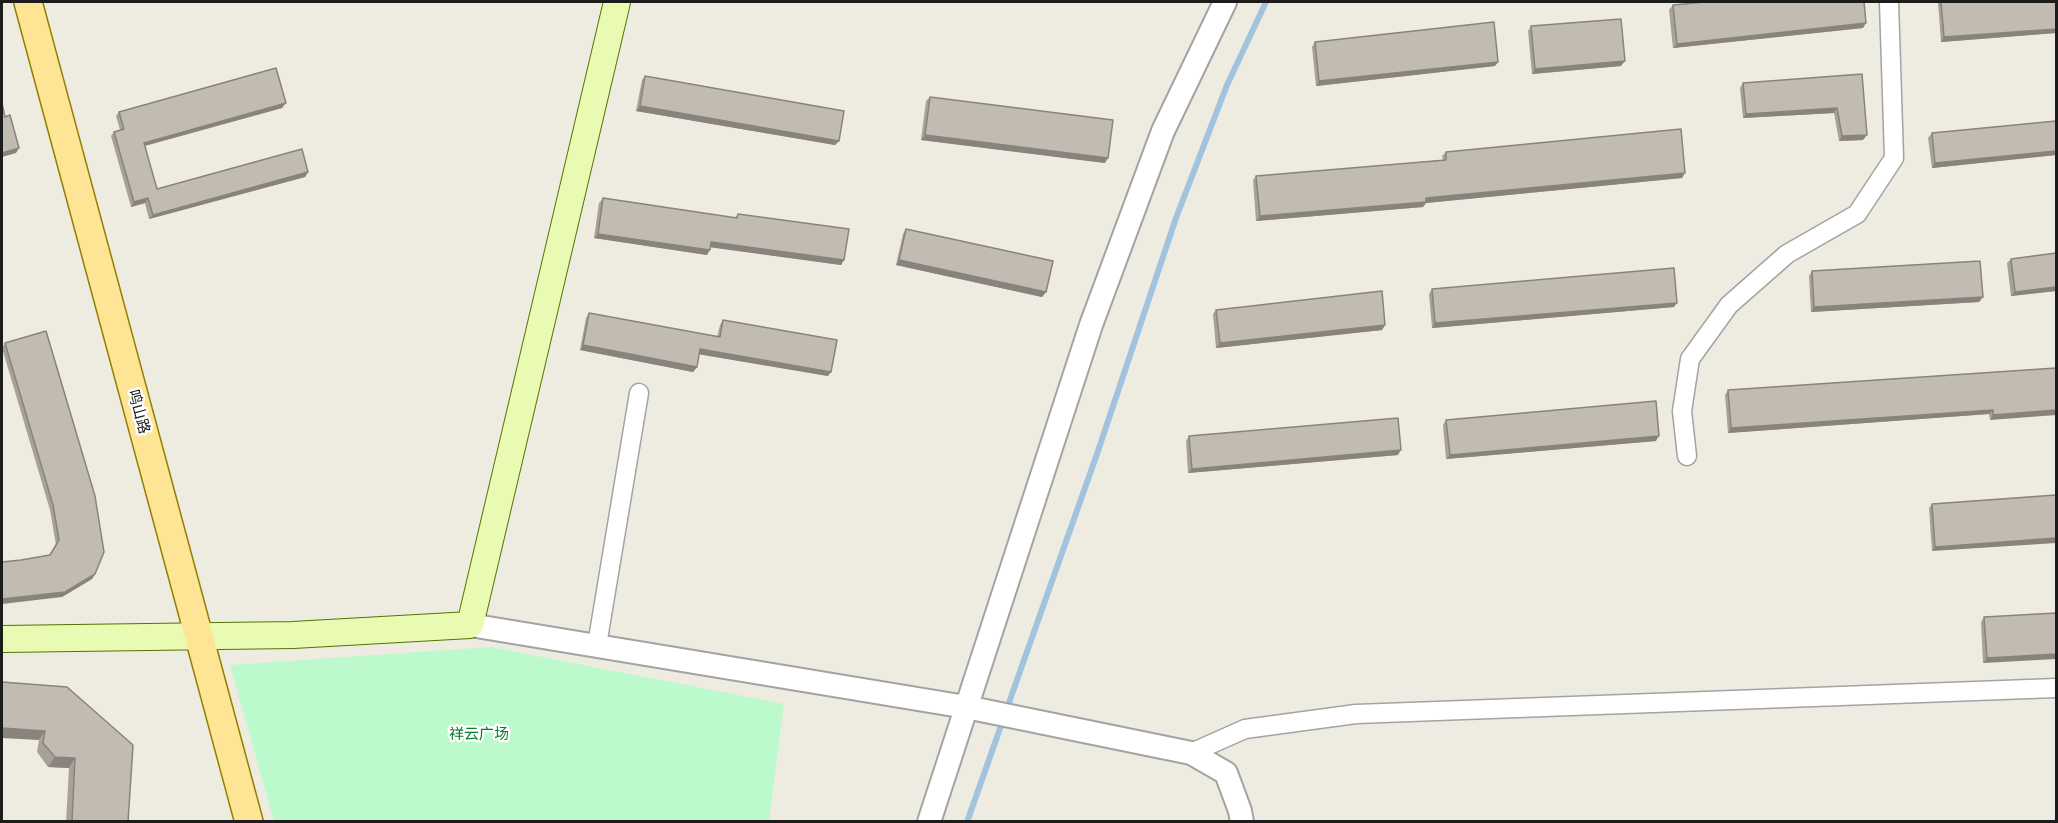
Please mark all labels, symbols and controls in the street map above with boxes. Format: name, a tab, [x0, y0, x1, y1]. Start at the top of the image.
street label: 鸣山路	[123, 388, 153, 436]
park label: 祥云广场	[449, 726, 509, 744]

